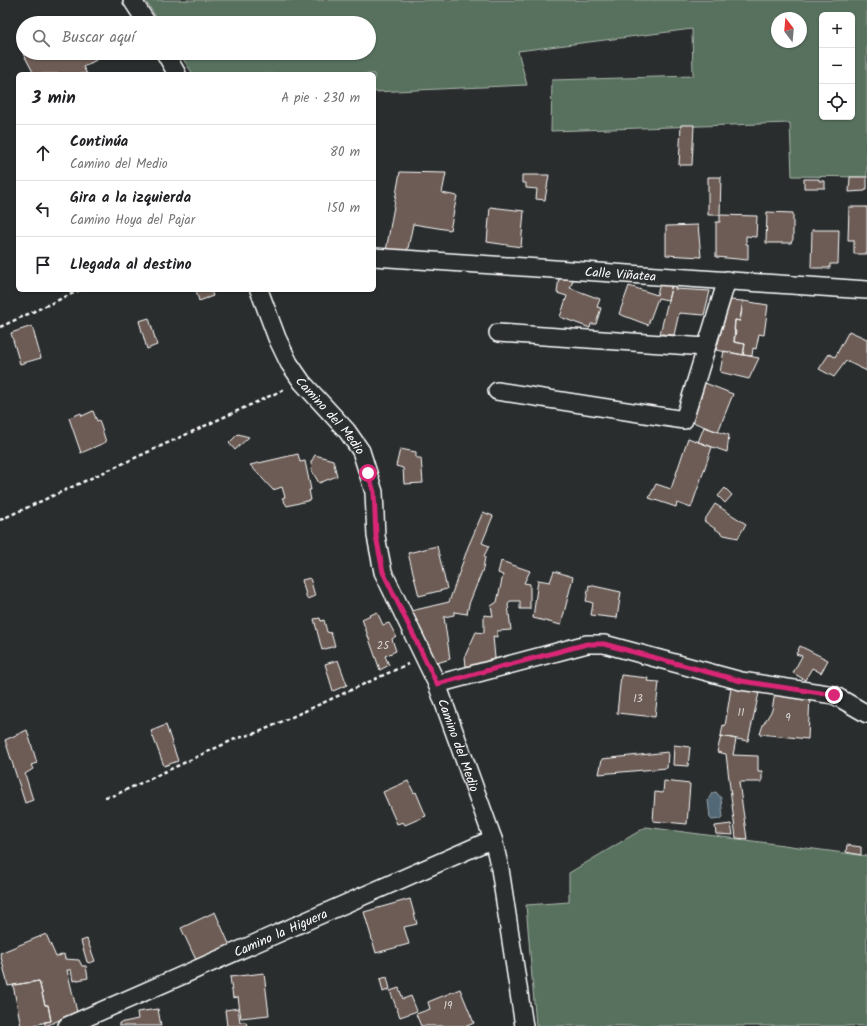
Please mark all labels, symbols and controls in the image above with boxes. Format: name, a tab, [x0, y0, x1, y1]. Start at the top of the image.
north arrow	[771, 12, 807, 48]
map controls	[819, 12, 855, 120]
button: +	[819, 12, 855, 48]
search box	[16, 16, 376, 60]
text: Buscar aquí	[62, 26, 135, 50]
icon: search	[30, 27, 52, 49]
button: −	[819, 48, 855, 84]
button: locate	[819, 84, 855, 120]
text: 3 min	[32, 85, 76, 112]
text: A pie · 230 m	[281, 88, 360, 109]
text: Continúa	[70, 130, 128, 154]
icon: ahead	[32, 142, 54, 164]
text: 80 m	[330, 142, 360, 163]
text: Camino del Medio	[70, 154, 168, 175]
text: Gira a la izquierda	[70, 186, 191, 210]
icon: left	[32, 198, 54, 220]
text: 150 m	[327, 198, 360, 219]
text: Camino Hoya del Pajar	[70, 210, 195, 231]
text: Llegada al destino	[70, 253, 192, 277]
icon: arrive	[32, 254, 54, 276]
street label: Calle Viñatea	[584, 262, 657, 288]
street label: Camino del Medio	[289, 373, 370, 460]
route start	[359, 464, 377, 482]
house number: 25	[377, 637, 390, 655]
route end	[825, 686, 843, 704]
house number: 13	[633, 690, 643, 708]
street label: Camino del Medio	[431, 696, 484, 795]
house number: 11	[738, 704, 744, 722]
house number: 9	[785, 709, 791, 727]
street label: Camino la Higuera	[231, 904, 331, 964]
house number: 19	[444, 997, 453, 1015]

